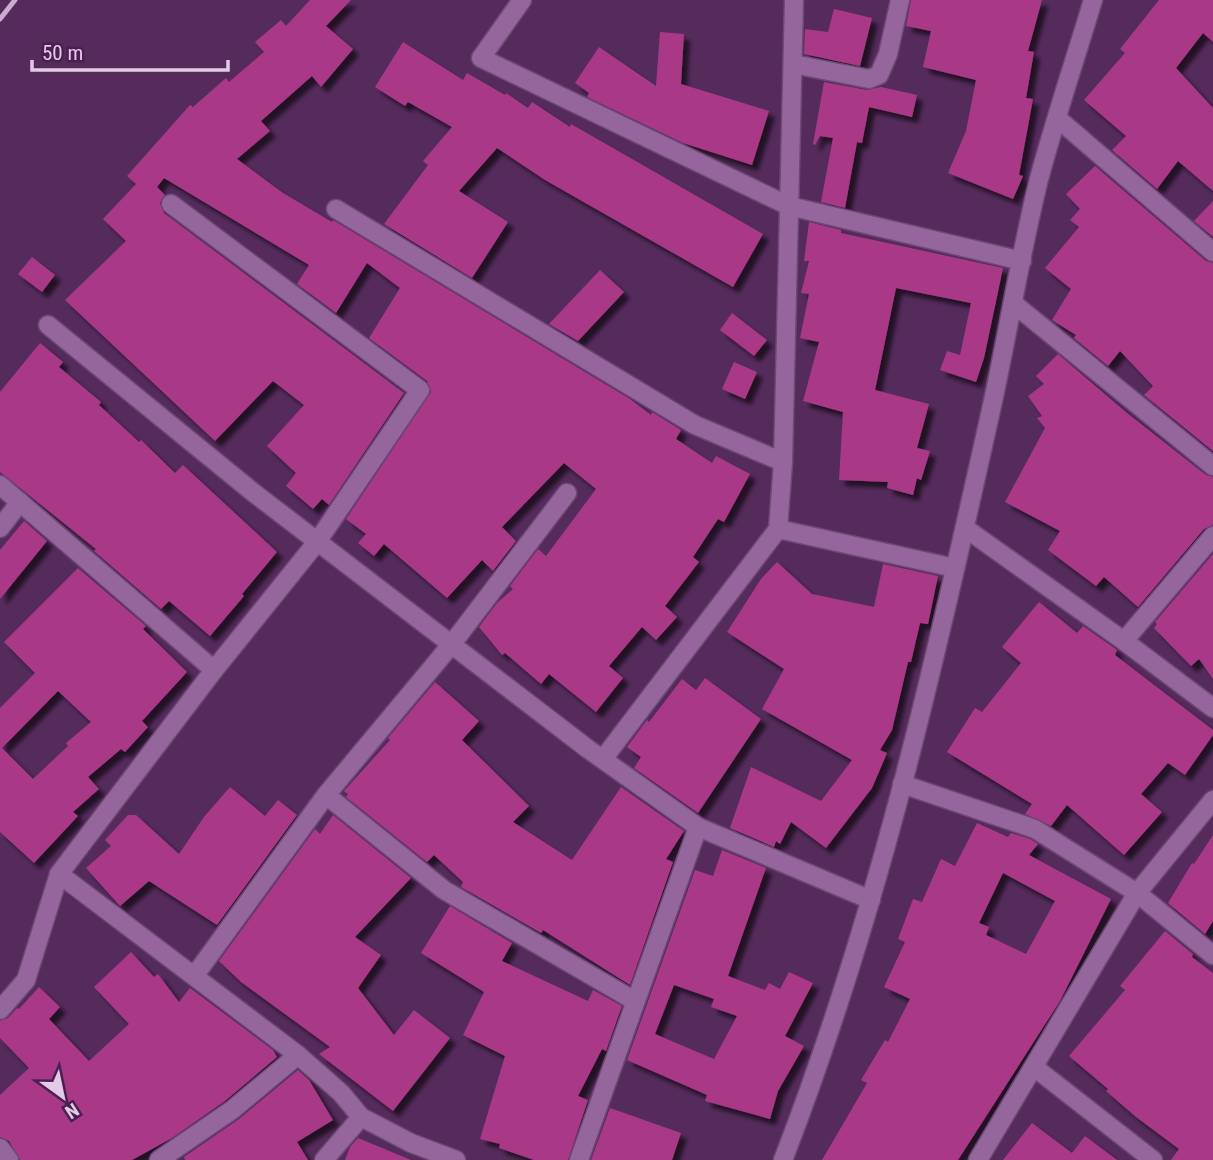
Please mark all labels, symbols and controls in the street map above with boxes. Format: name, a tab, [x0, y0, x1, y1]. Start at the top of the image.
scale bar	[32, 28, 228, 72]
text: 50 m	[42, 41, 83, 65]
north arrow	[28, 1062, 98, 1132]
text: N	[61, 1098, 83, 1124]

